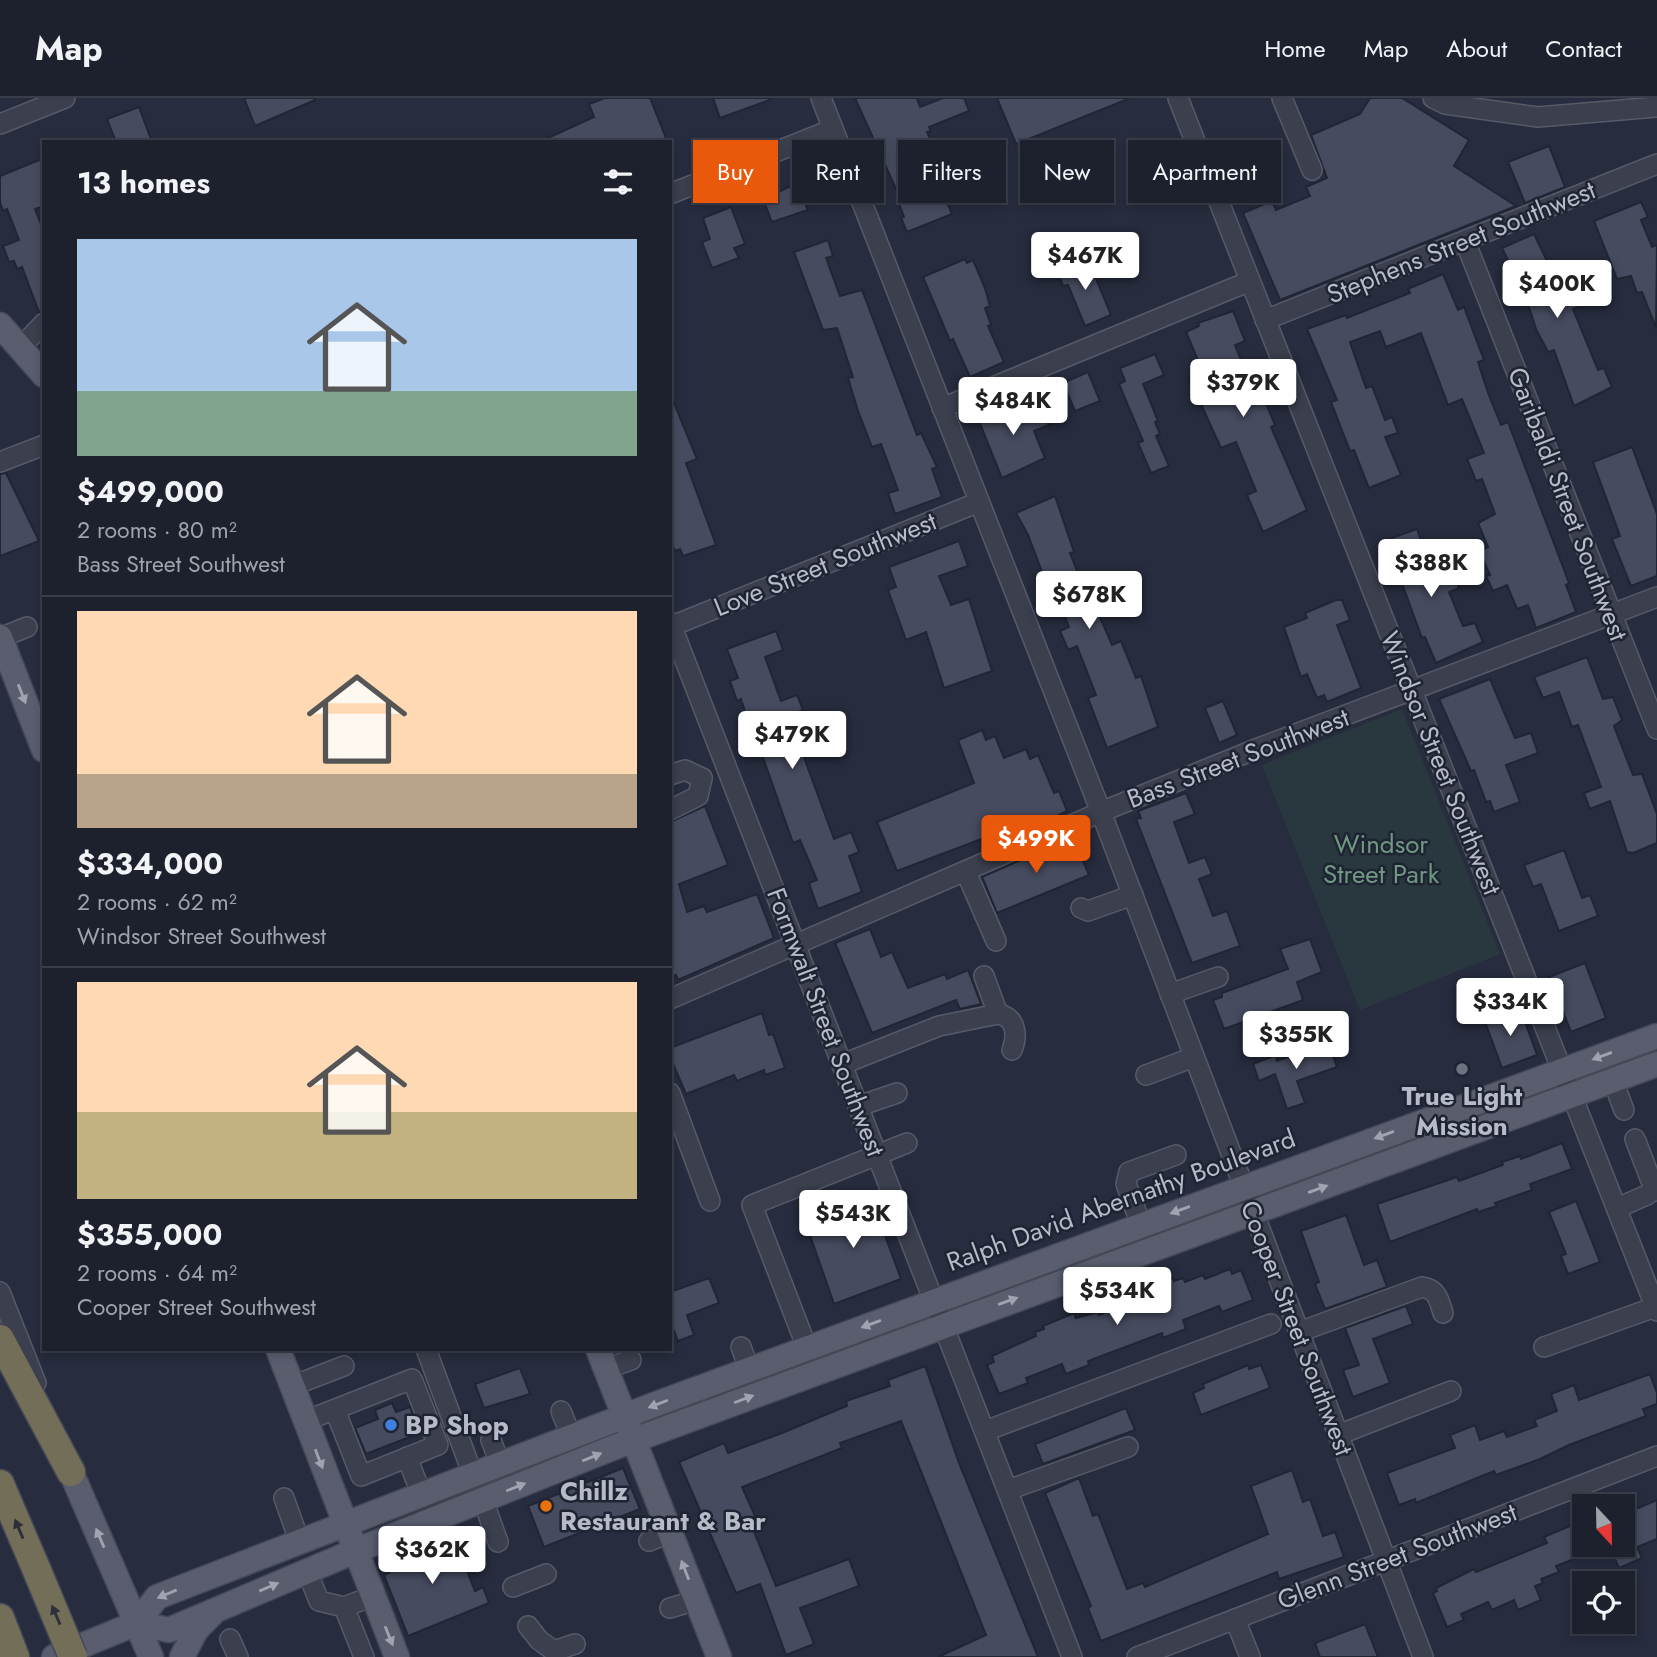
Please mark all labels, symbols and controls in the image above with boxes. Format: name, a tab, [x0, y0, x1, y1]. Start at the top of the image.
text: Map	[35, 25, 103, 72]
text: Home	[1264, 31, 1326, 66]
text: Map	[1364, 31, 1408, 66]
text: About	[1446, 31, 1507, 66]
text: Contact	[1545, 31, 1622, 66]
chip: Buy	[693, 140, 778, 203]
chip: Rent	[792, 140, 884, 203]
chip: Filters	[898, 140, 1006, 203]
chip: New	[1020, 140, 1114, 203]
chip: Apartment	[1128, 140, 1281, 203]
text: 13 homes	[77, 161, 210, 204]
icon: filters	[599, 163, 637, 201]
street label: Stephens Street Southwest	[1321, 170, 1602, 313]
pin: $467K	[1036, 232, 1134, 292]
text: $467K	[1047, 238, 1123, 272]
pin: $400K	[1508, 260, 1606, 320]
text: $400K	[1519, 266, 1595, 300]
icon: home	[294, 284, 420, 410]
pin: $379K	[1194, 360, 1292, 419]
street label: Garibaldi Street Southwest	[1498, 362, 1638, 647]
text: $379K	[1206, 365, 1280, 399]
pin: $484K	[964, 378, 1062, 437]
text: $484K	[975, 383, 1051, 417]
text: $499,000	[77, 470, 224, 513]
street label: Love Street Southwest	[708, 502, 943, 626]
text: 2 rooms · 80 m²	[77, 513, 237, 547]
pin: $388K	[1382, 540, 1480, 599]
text: $388K	[1394, 545, 1468, 579]
text: Bass Street Southwest	[77, 547, 285, 581]
pin: $678K	[1040, 572, 1138, 631]
text: $678K	[1052, 577, 1126, 611]
street label: Windsor Street Southwest	[1371, 625, 1512, 901]
icon: home	[294, 656, 420, 782]
one-way arrow	[16, 683, 27, 704]
street label: Bass Street Southwest	[1122, 698, 1355, 818]
pin: $479K	[743, 712, 841, 771]
text: $479K	[754, 717, 830, 751]
pin: $499K	[987, 816, 1085, 875]
text: $499K	[997, 821, 1075, 855]
park label: Windsor Street Park	[1323, 825, 1440, 893]
text: $334,000	[77, 842, 223, 885]
street label: Formwalt Street Southwest	[757, 882, 895, 1162]
text: 2 rooms · 62 m²	[77, 885, 237, 919]
text: Windsor Street Southwest	[77, 919, 326, 953]
pin: $334K	[1461, 978, 1559, 1038]
text: $334K	[1472, 984, 1548, 1018]
pin: $355K	[1247, 1012, 1345, 1071]
text: $355K	[1259, 1017, 1333, 1051]
icon: home	[294, 1027, 420, 1153]
one-way arrow	[1591, 1051, 1612, 1062]
marker: True Light Mission	[1454, 1061, 1470, 1077]
place label: True Light Mission	[1402, 1077, 1523, 1145]
street label: Ralph David Abernathy Boulevard	[941, 1119, 1301, 1281]
one-way arrow	[1373, 1130, 1394, 1141]
one-way arrow	[1307, 1183, 1328, 1194]
pin: $543K	[804, 1190, 902, 1250]
street label: Cooper Street Southwest	[1231, 1195, 1363, 1462]
text: $543K	[815, 1196, 891, 1230]
one-way arrow	[1169, 1205, 1190, 1216]
text: $355,000	[77, 1213, 222, 1256]
text: 2 rooms · 64 m²	[77, 1256, 237, 1290]
pin: $534K	[1068, 1268, 1166, 1327]
text: $534K	[1079, 1273, 1155, 1307]
text: Cooper Street Southwest	[77, 1290, 316, 1324]
one-way arrow	[998, 1295, 1019, 1306]
one-way arrow	[860, 1319, 881, 1330]
one-way arrow	[733, 1393, 754, 1404]
one-way arrow	[647, 1398, 668, 1409]
place label: BP Shop	[405, 1406, 509, 1444]
marker: BP Shop	[383, 1417, 399, 1433]
one-way arrow	[314, 1448, 325, 1469]
one-way arrow	[581, 1451, 602, 1462]
place label: Chillz Restaurant & Bar	[560, 1472, 766, 1540]
one-way arrow	[506, 1482, 527, 1493]
street label: Glenn Street Southwest	[1272, 1493, 1523, 1619]
north arrow	[1572, 1494, 1634, 1558]
map controls	[1572, 1494, 1635, 1634]
marker: Chillz Restaurant & Bar	[538, 1498, 554, 1514]
one-way arrow	[13, 1518, 24, 1539]
pin: $362K	[383, 1526, 481, 1586]
one-way arrow	[94, 1528, 106, 1548]
text: $362K	[394, 1532, 470, 1566]
one-way arrow	[680, 1560, 691, 1581]
button: locate	[1572, 1571, 1635, 1634]
one-way arrow	[259, 1582, 280, 1593]
one-way arrow	[157, 1588, 177, 1600]
one-way arrow	[50, 1605, 62, 1625]
one-way arrow	[383, 1625, 394, 1646]

